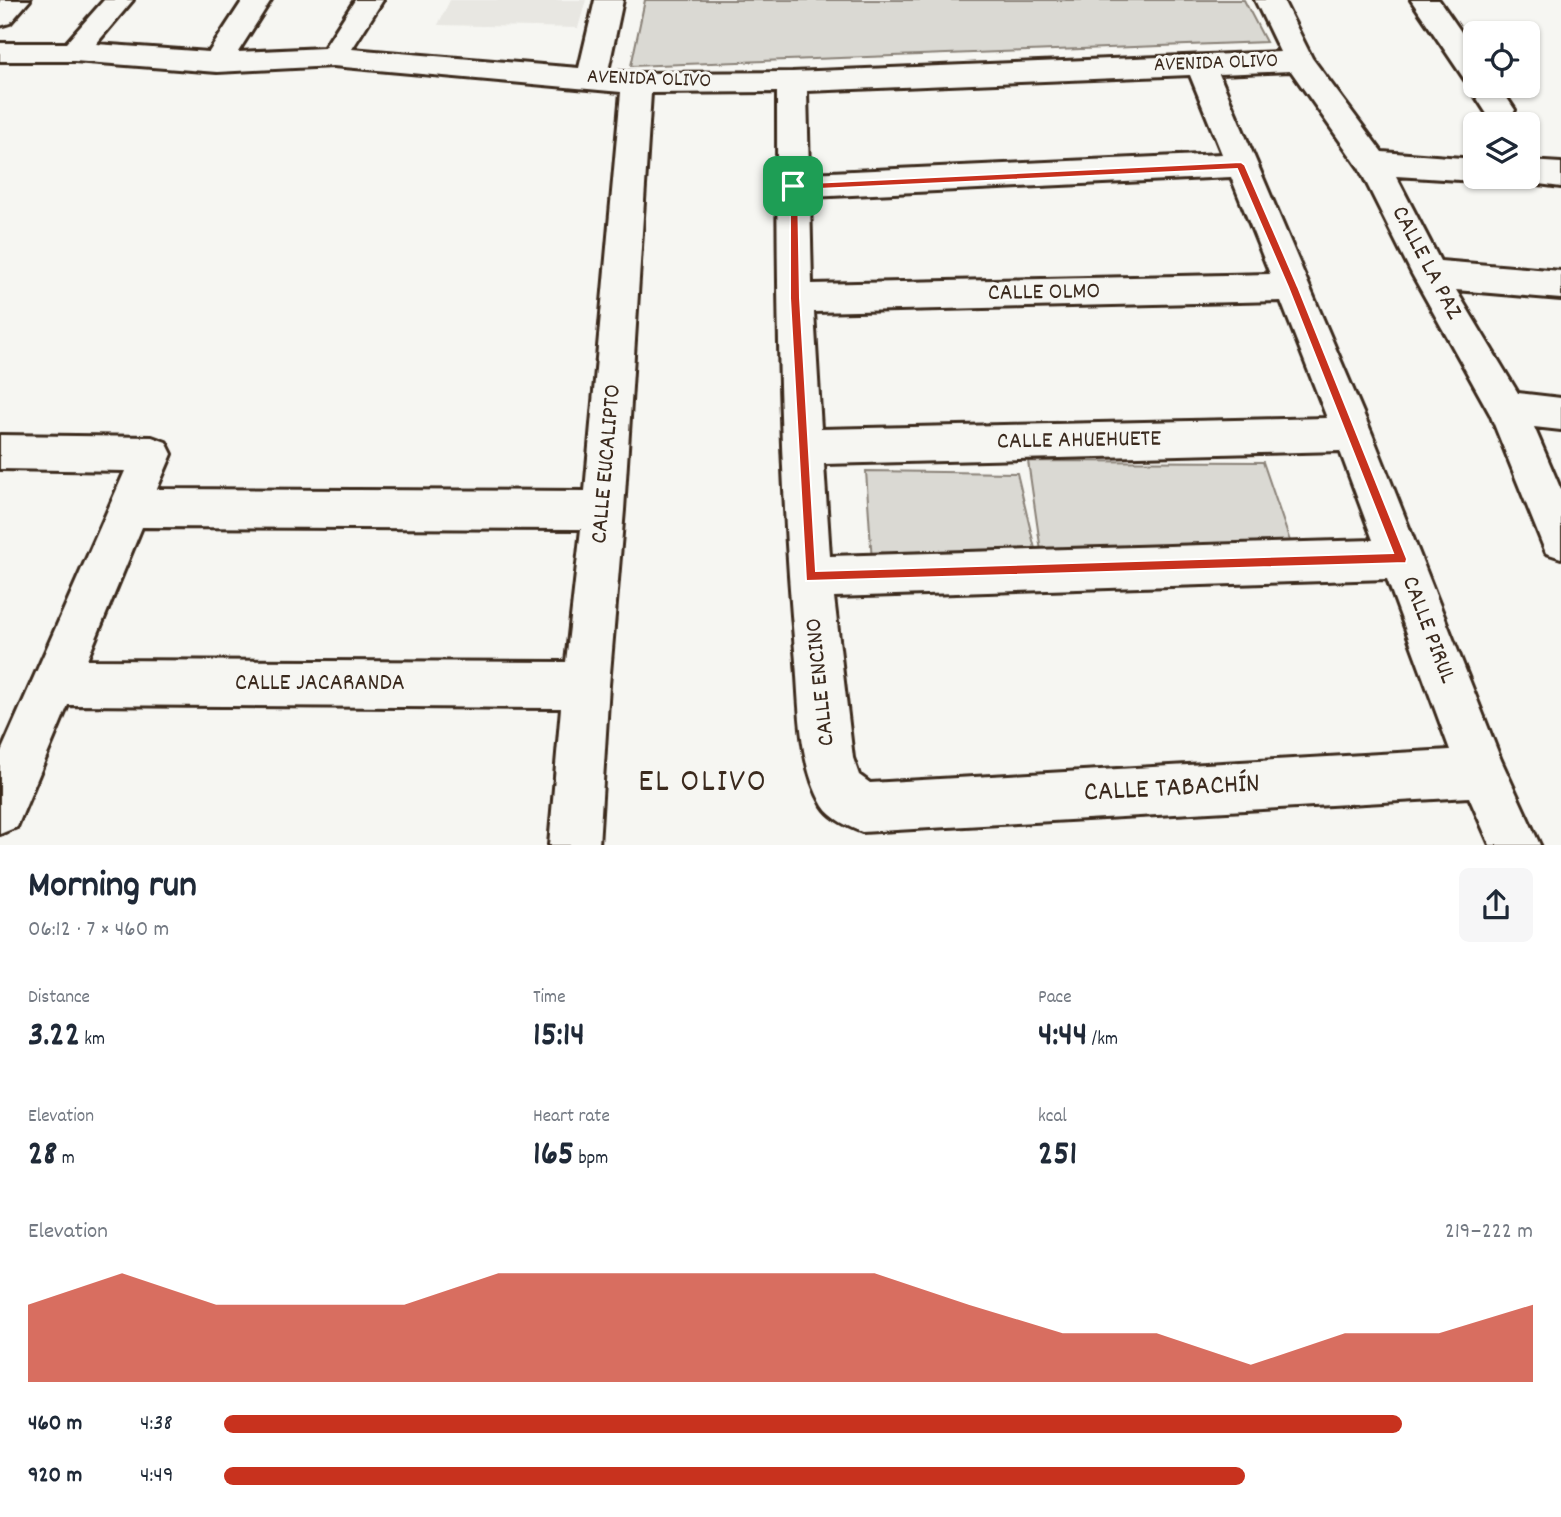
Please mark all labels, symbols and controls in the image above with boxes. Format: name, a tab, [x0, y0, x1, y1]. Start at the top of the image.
map controls	[1463, 21, 1540, 189]
button: locate	[1463, 21, 1540, 98]
street label: AVENIDA OLIVO	[1153, 47, 1279, 81]
street label: AVENIDA OLIVO	[586, 63, 712, 97]
button: layers	[1463, 112, 1540, 189]
pin	[763, 156, 823, 216]
icon: arrive	[774, 167, 812, 205]
street label: CALLE LA PAZ	[1382, 200, 1470, 326]
street label: CALLE OLMO	[988, 275, 1100, 311]
street label: CALLE EUCALIPTO	[583, 383, 631, 545]
street label: CALLE AHUEHUETE	[997, 423, 1161, 459]
street label: CALLE PIRUL	[1392, 571, 1464, 689]
street label: CALLE ENCINO	[797, 616, 845, 748]
street label: CALLE JACARANDA	[235, 667, 405, 701]
district label: EL OLIVO	[638, 760, 768, 807]
street label: CALLE TABACHÍN	[1083, 765, 1261, 815]
text: Morning run	[28, 860, 197, 915]
button: share	[1459, 868, 1533, 942]
text: 06:12 · 7 × 460 m	[28, 914, 169, 947]
text: Distance	[28, 985, 90, 1012]
text: Time	[533, 985, 566, 1012]
text: Pace	[1038, 985, 1072, 1012]
text: 3.22	[28, 1012, 80, 1062]
text: 15:14	[533, 1012, 585, 1062]
text: 4:44	[1038, 1012, 1087, 1062]
text: km	[80, 1027, 105, 1054]
text: /km	[1087, 1027, 1118, 1054]
text: Elevation	[28, 1104, 94, 1131]
text: Heart rate	[533, 1104, 610, 1131]
text: kcal	[1038, 1104, 1067, 1131]
text: 28	[28, 1131, 57, 1181]
text: 165	[533, 1131, 574, 1181]
text: 251	[1038, 1131, 1077, 1181]
text: m	[57, 1146, 75, 1173]
text: bpm	[574, 1146, 608, 1173]
text: Elevation	[28, 1216, 108, 1249]
text: 219–222 m	[1445, 1216, 1533, 1249]
text: 460 m	[28, 1408, 82, 1441]
text: 4:38	[140, 1408, 173, 1441]
text: 920 m	[28, 1460, 82, 1493]
text: 4:49	[140, 1460, 173, 1493]

